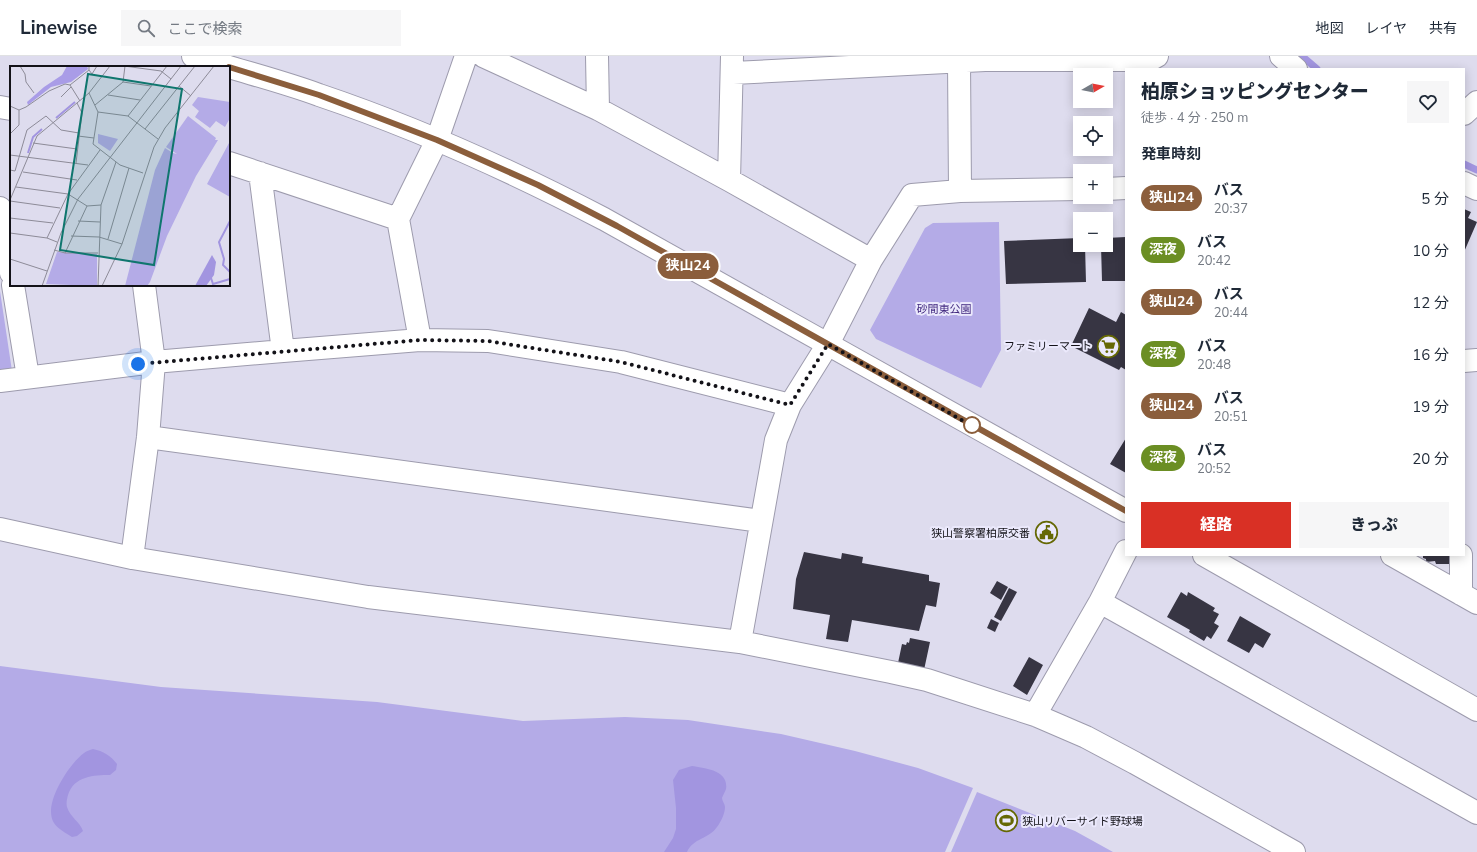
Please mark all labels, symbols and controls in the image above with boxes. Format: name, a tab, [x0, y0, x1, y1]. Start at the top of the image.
search box	[121, 10, 401, 46]
text: Linewise	[20, 15, 97, 41]
icon: search	[135, 17, 157, 39]
text: ここで検索	[167, 19, 242, 39]
text: 地図	[1315, 19, 1343, 38]
text: レイヤ	[1365, 19, 1407, 38]
text: 共有	[1429, 19, 1457, 38]
inset map	[10, 66, 230, 286]
north arrow	[1073, 68, 1113, 108]
map controls	[1073, 68, 1113, 252]
text: 柏原ショッピングセンター	[1141, 79, 1369, 105]
button: heart	[1407, 81, 1449, 123]
text: 徒歩 · 4 分 · 250 m	[1141, 109, 1248, 127]
button: locate	[1073, 116, 1113, 156]
text: 発車時刻	[1141, 144, 1201, 164]
button: +	[1073, 164, 1113, 204]
text: バス	[1214, 180, 1244, 200]
text: 狭山24	[1149, 188, 1194, 207]
text: 5 分	[1421, 189, 1449, 209]
text: 20:37	[1214, 200, 1248, 218]
button: −	[1073, 212, 1113, 252]
text: バス	[1197, 232, 1227, 252]
text: 深夜	[1149, 240, 1177, 259]
text: 10 分	[1412, 241, 1449, 261]
text: 20:42	[1197, 252, 1231, 270]
line badge: 狭山24	[660, 253, 716, 279]
text: 狭山24	[666, 256, 710, 275]
text: バス	[1214, 284, 1244, 304]
text: 狭山24	[1149, 292, 1194, 311]
text: 12 分	[1412, 293, 1449, 313]
park label: 砂間東公園	[917, 302, 972, 317]
text: 20:44	[1214, 304, 1248, 322]
supermarket icon: ファミリーマート	[1095, 333, 1121, 359]
text: バス	[1197, 336, 1227, 356]
place label: ファミリーマート	[1004, 339, 1092, 354]
text: 深夜	[1149, 344, 1177, 363]
text: 16 分	[1412, 345, 1449, 365]
your location	[128, 354, 148, 374]
text: 20:48	[1197, 356, 1231, 374]
text: バス	[1214, 388, 1244, 408]
text: 狭山24	[1149, 396, 1194, 415]
text: 19 分	[1412, 397, 1449, 417]
text: 20:51	[1214, 408, 1248, 426]
unlabelled marker	[963, 416, 981, 434]
text: バス	[1197, 440, 1227, 460]
text: 深夜	[1149, 448, 1177, 467]
text: 20 分	[1412, 449, 1449, 469]
text: 20:52	[1197, 460, 1231, 478]
button: 経路	[1141, 502, 1291, 548]
button: きっぷ	[1299, 502, 1449, 548]
public building icon: 狭山警察署柏原交番	[1033, 520, 1059, 546]
place label: 狭山警察署柏原交番	[931, 526, 1030, 541]
sports icon: 狭山リバーサイド野球場	[994, 808, 1020, 834]
place label: 狭山リバーサイド野球場	[1022, 814, 1143, 829]

